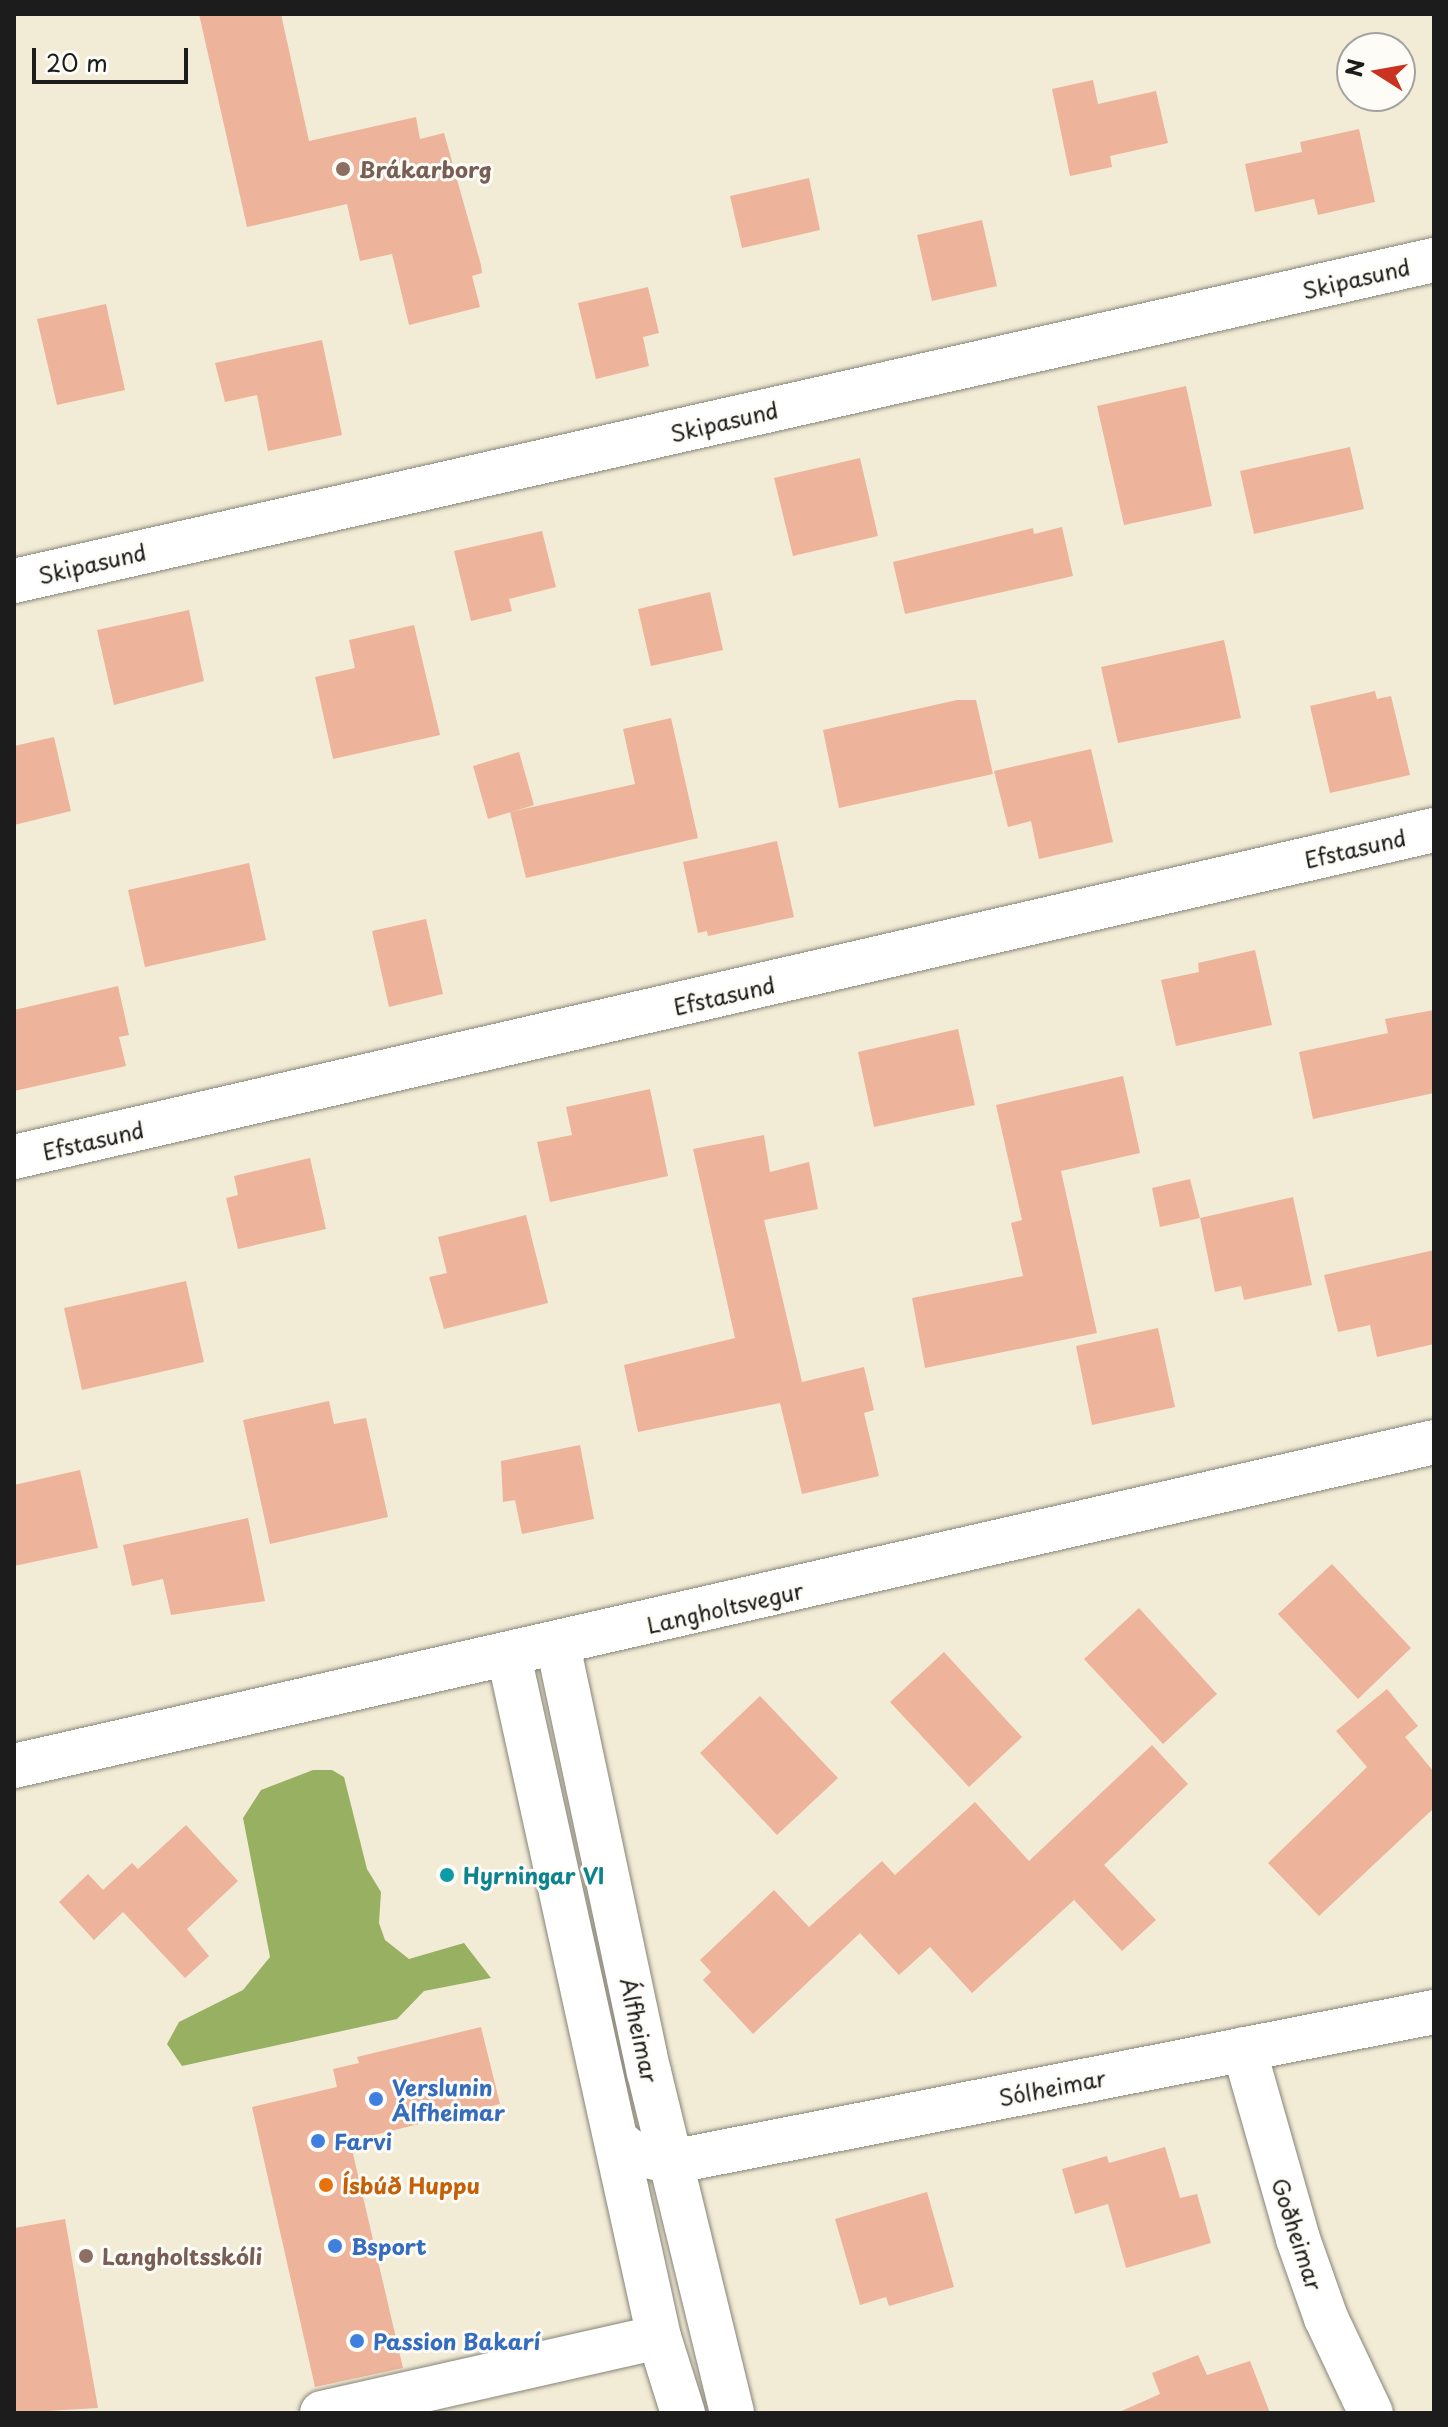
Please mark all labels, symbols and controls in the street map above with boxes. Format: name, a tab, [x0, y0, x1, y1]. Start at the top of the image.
scale bar	[36, 32, 192, 82]
north arrow	[1336, 32, 1416, 112]
text: 20 m	[46, 44, 108, 80]
text: N	[1336, 56, 1372, 79]
place label: Brákarborg	[359, 156, 492, 182]
marker: Brákarborg	[334, 160, 352, 178]
street label: Skipasund	[1300, 253, 1412, 303]
street label: Skipasund	[668, 396, 780, 446]
street label: Skipasund	[36, 538, 148, 588]
street label: Efstasund	[1302, 824, 1408, 872]
street label: Efstasund	[671, 971, 777, 1019]
street label: Efstasund	[40, 1116, 146, 1164]
street label: Langholtsvegur	[644, 1576, 806, 1638]
place label: Hyrningar VI	[463, 1862, 607, 1888]
marker: Hyrningar VI	[438, 1866, 456, 1884]
street label: Álfheimar	[616, 1975, 664, 2085]
street label: Sólheimar	[996, 2064, 1108, 2110]
place label: Verslunin Álfheimar	[392, 2073, 505, 2124]
marker: Verslunin Álfheimar	[367, 2090, 385, 2108]
place label: Farvi	[334, 2128, 392, 2154]
marker: Farvi	[309, 2132, 327, 2150]
place label: Ísbúð Huppu	[342, 2172, 480, 2198]
street label: Goðheimar	[1267, 2174, 1329, 2294]
marker: Ísbúð Huppu	[317, 2176, 335, 2194]
place label: Bsport	[351, 2233, 427, 2259]
marker: Bsport	[326, 2237, 344, 2255]
place label: Langholtsskóli	[102, 2243, 262, 2269]
marker: Langholtsskóli	[77, 2247, 95, 2265]
place label: Passion Bakarí	[373, 2328, 541, 2354]
marker: Passion Bakarí	[348, 2332, 366, 2350]

